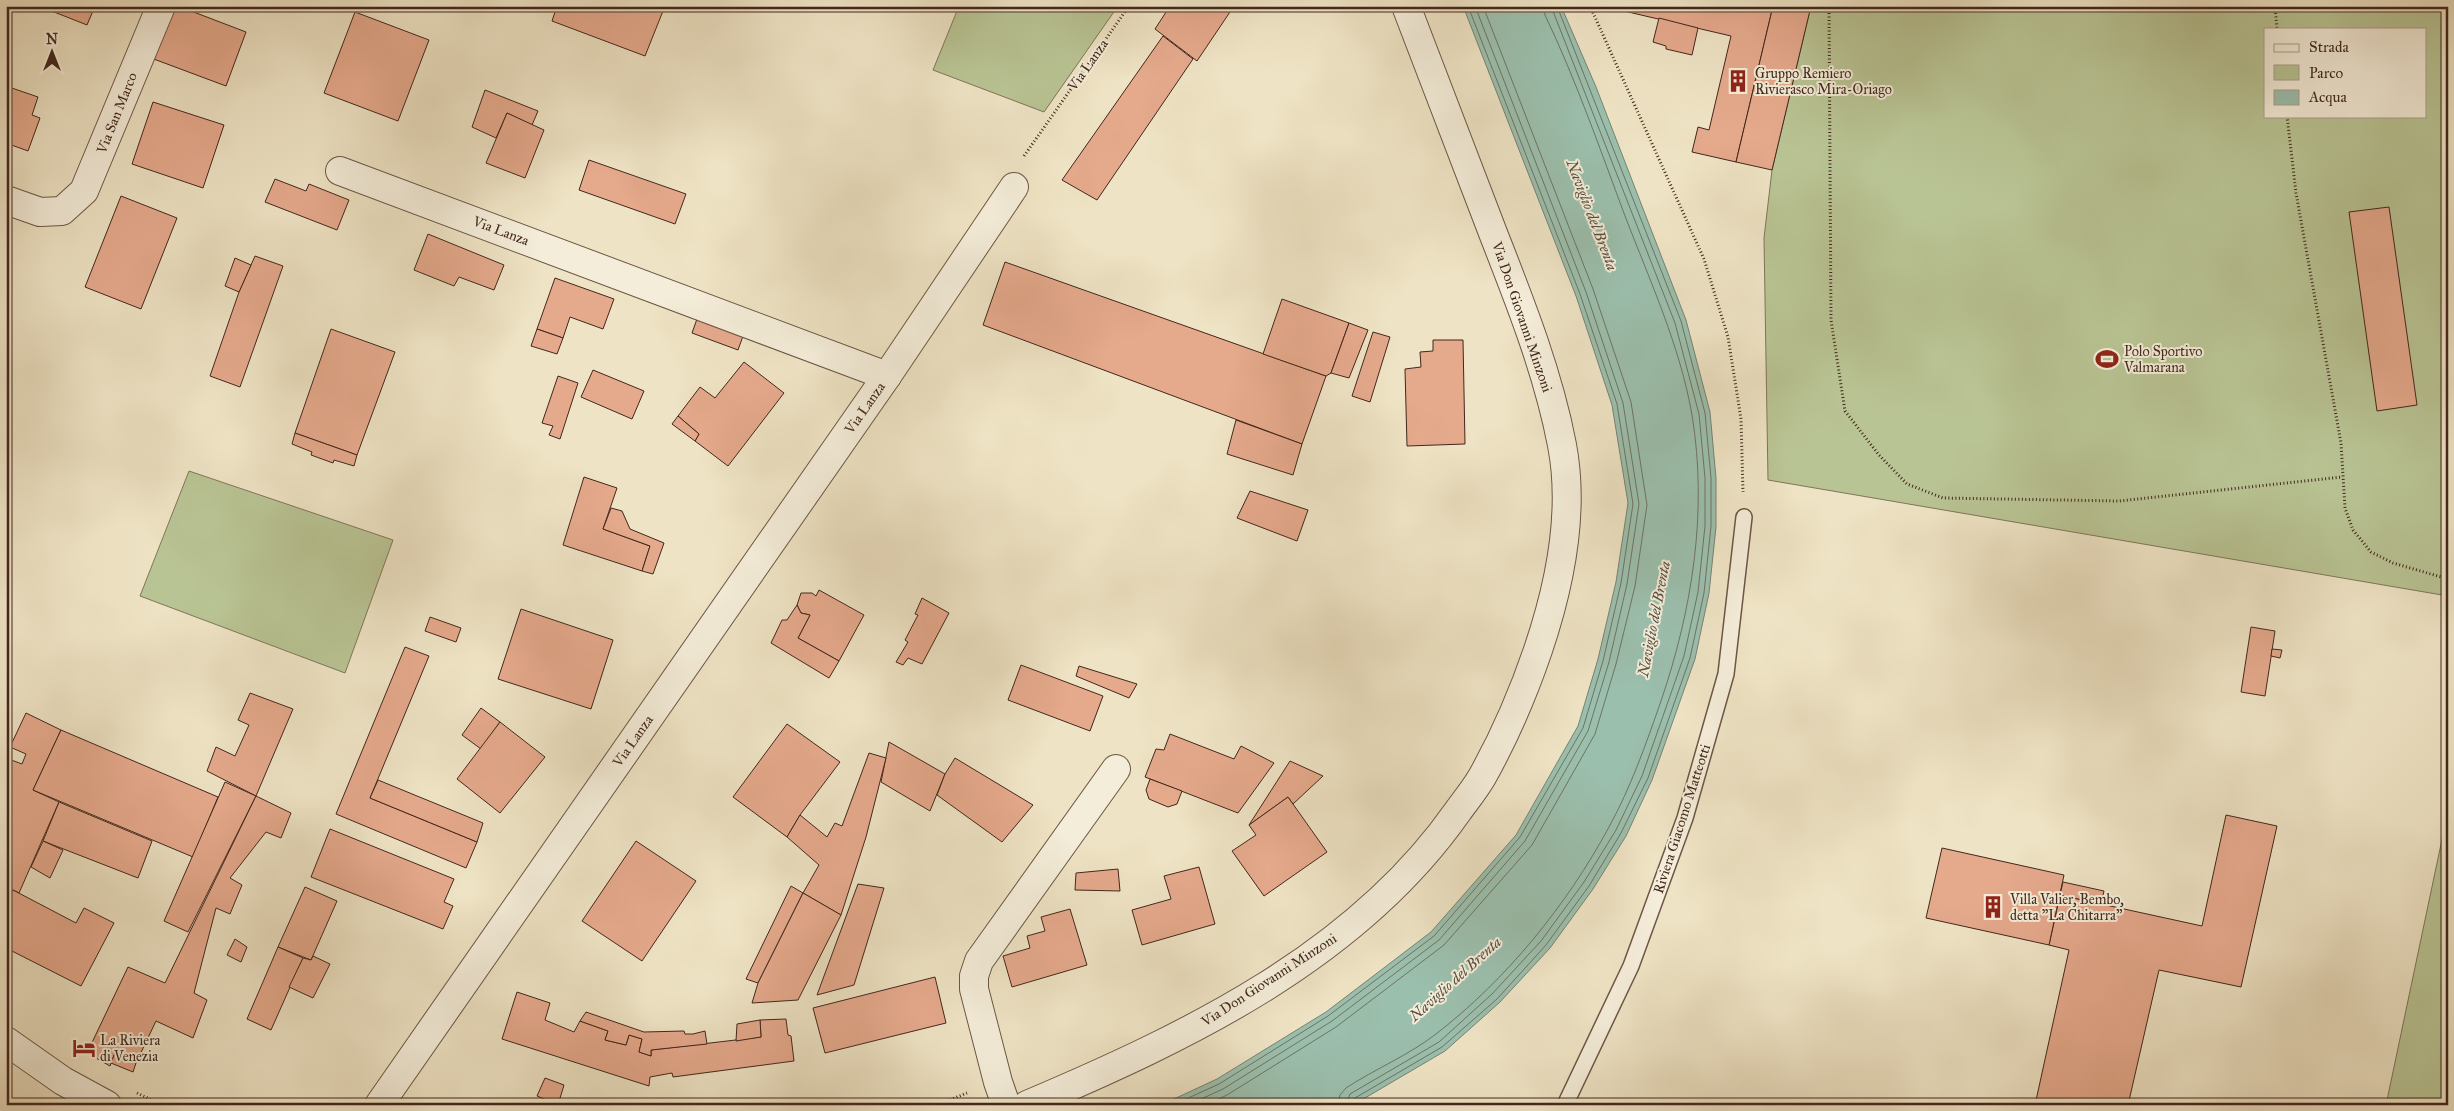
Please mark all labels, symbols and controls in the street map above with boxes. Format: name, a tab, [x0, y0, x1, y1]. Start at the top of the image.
north arrow	[28, 28, 78, 78]
legend	[2264, 28, 2426, 118]
text: N	[46, 31, 58, 48]
street label: Via Lanza	[1064, 36, 1112, 95]
text: Strada	[2309, 38, 2349, 56]
text: Parco	[2309, 64, 2344, 82]
place label: Gruppo Remiero Rivierasco Mira-Oriago	[1755, 65, 1892, 98]
building icon: Gruppo Remiero Rivierasco Mira-Oriago	[1725, 68, 1751, 94]
street label: Via San Marco	[93, 70, 141, 157]
text: Acqua	[2308, 88, 2348, 107]
water label: Naviglio del Brenta	[1562, 156, 1621, 273]
street label: Via Lanza	[470, 212, 532, 249]
street label: Via Don Giovanni Minzoni	[1488, 239, 1556, 395]
place label: Polo Sportivo Valmarana	[2123, 343, 2203, 376]
sports icon: Polo Sportivo Valmarana	[2094, 346, 2120, 372]
street label: Via Lanza	[841, 379, 889, 438]
water label: Naviglio del Brenta	[1634, 560, 1674, 679]
street label: Via Lanza	[609, 712, 657, 771]
street label: Riviera Giacomo Matteotti	[1650, 742, 1714, 896]
place label: Villa Valier, Bembo, detta "La Chitarra"	[2009, 891, 2124, 924]
building icon: Villa Valier, Bembo, detta "La Chitarra"	[1980, 894, 2006, 920]
street label: Via Don Giovanni Minzoni	[1197, 930, 1340, 1031]
water label: Naviglio del Brenta	[1405, 933, 1505, 1026]
place label: La Riviera di Venezia	[100, 1032, 160, 1065]
hotel icon: La Riviera di Venezia	[71, 1035, 97, 1061]

